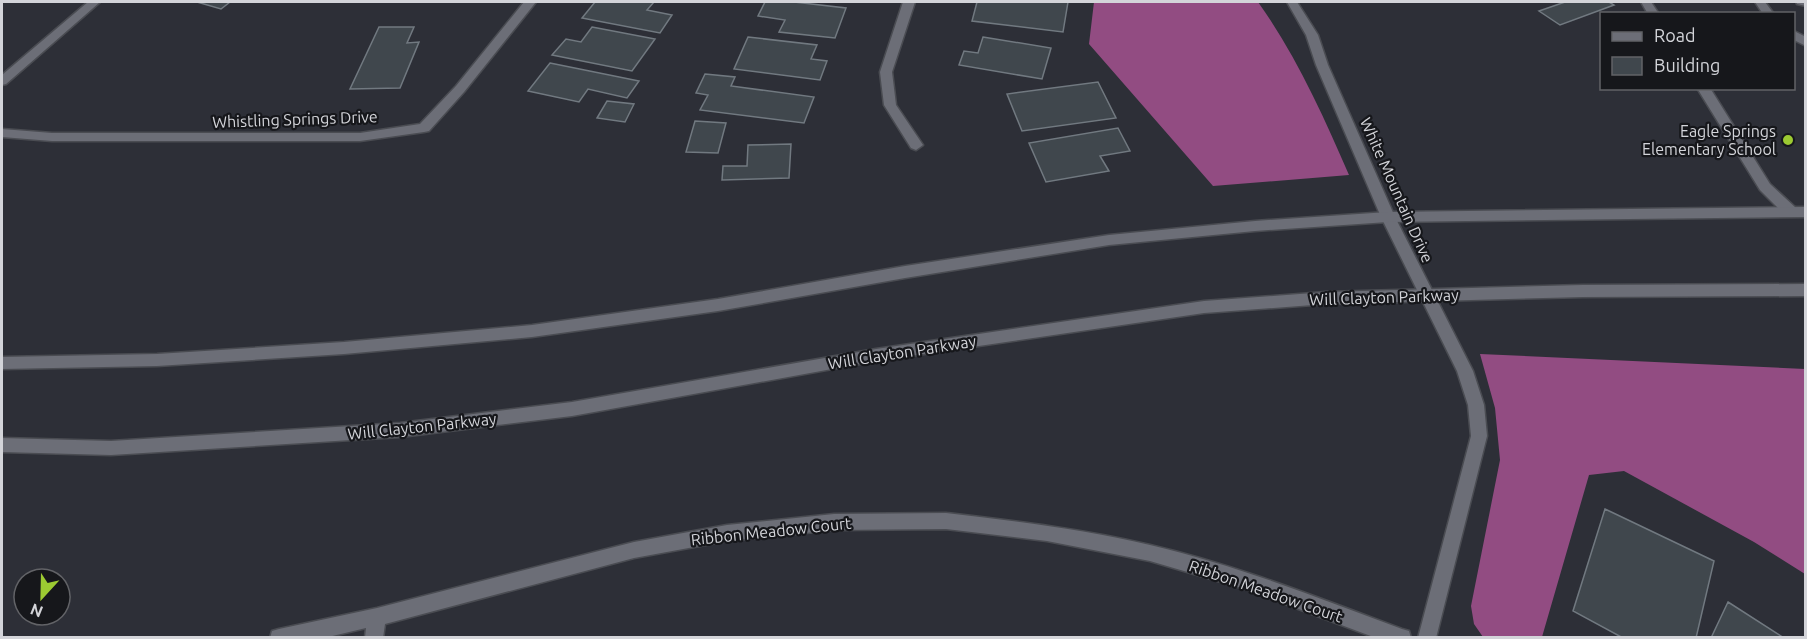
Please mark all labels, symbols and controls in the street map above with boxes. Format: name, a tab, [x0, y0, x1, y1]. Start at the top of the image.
legend	[1600, 12, 1795, 90]
text: Road	[1654, 25, 1696, 45]
text: Building	[1654, 55, 1720, 75]
street label: Whistling Springs Drive	[212, 107, 378, 131]
street label: White Mountain Drive	[1357, 115, 1437, 265]
place label: Eagle Springs Elementary School	[1642, 122, 1776, 158]
marker: Eagle Springs Elementary School	[1781, 133, 1795, 147]
street label: Will Clayton Parkway	[1309, 285, 1459, 309]
street label: Will Clayton Parkway	[827, 331, 978, 373]
street label: Will Clayton Parkway	[347, 409, 498, 443]
street label: Ribbon Meadow Court	[690, 514, 853, 548]
street label: Ribbon Meadow Court	[1187, 556, 1346, 626]
north arrow	[12, 567, 72, 627]
text: N	[27, 600, 45, 621]

